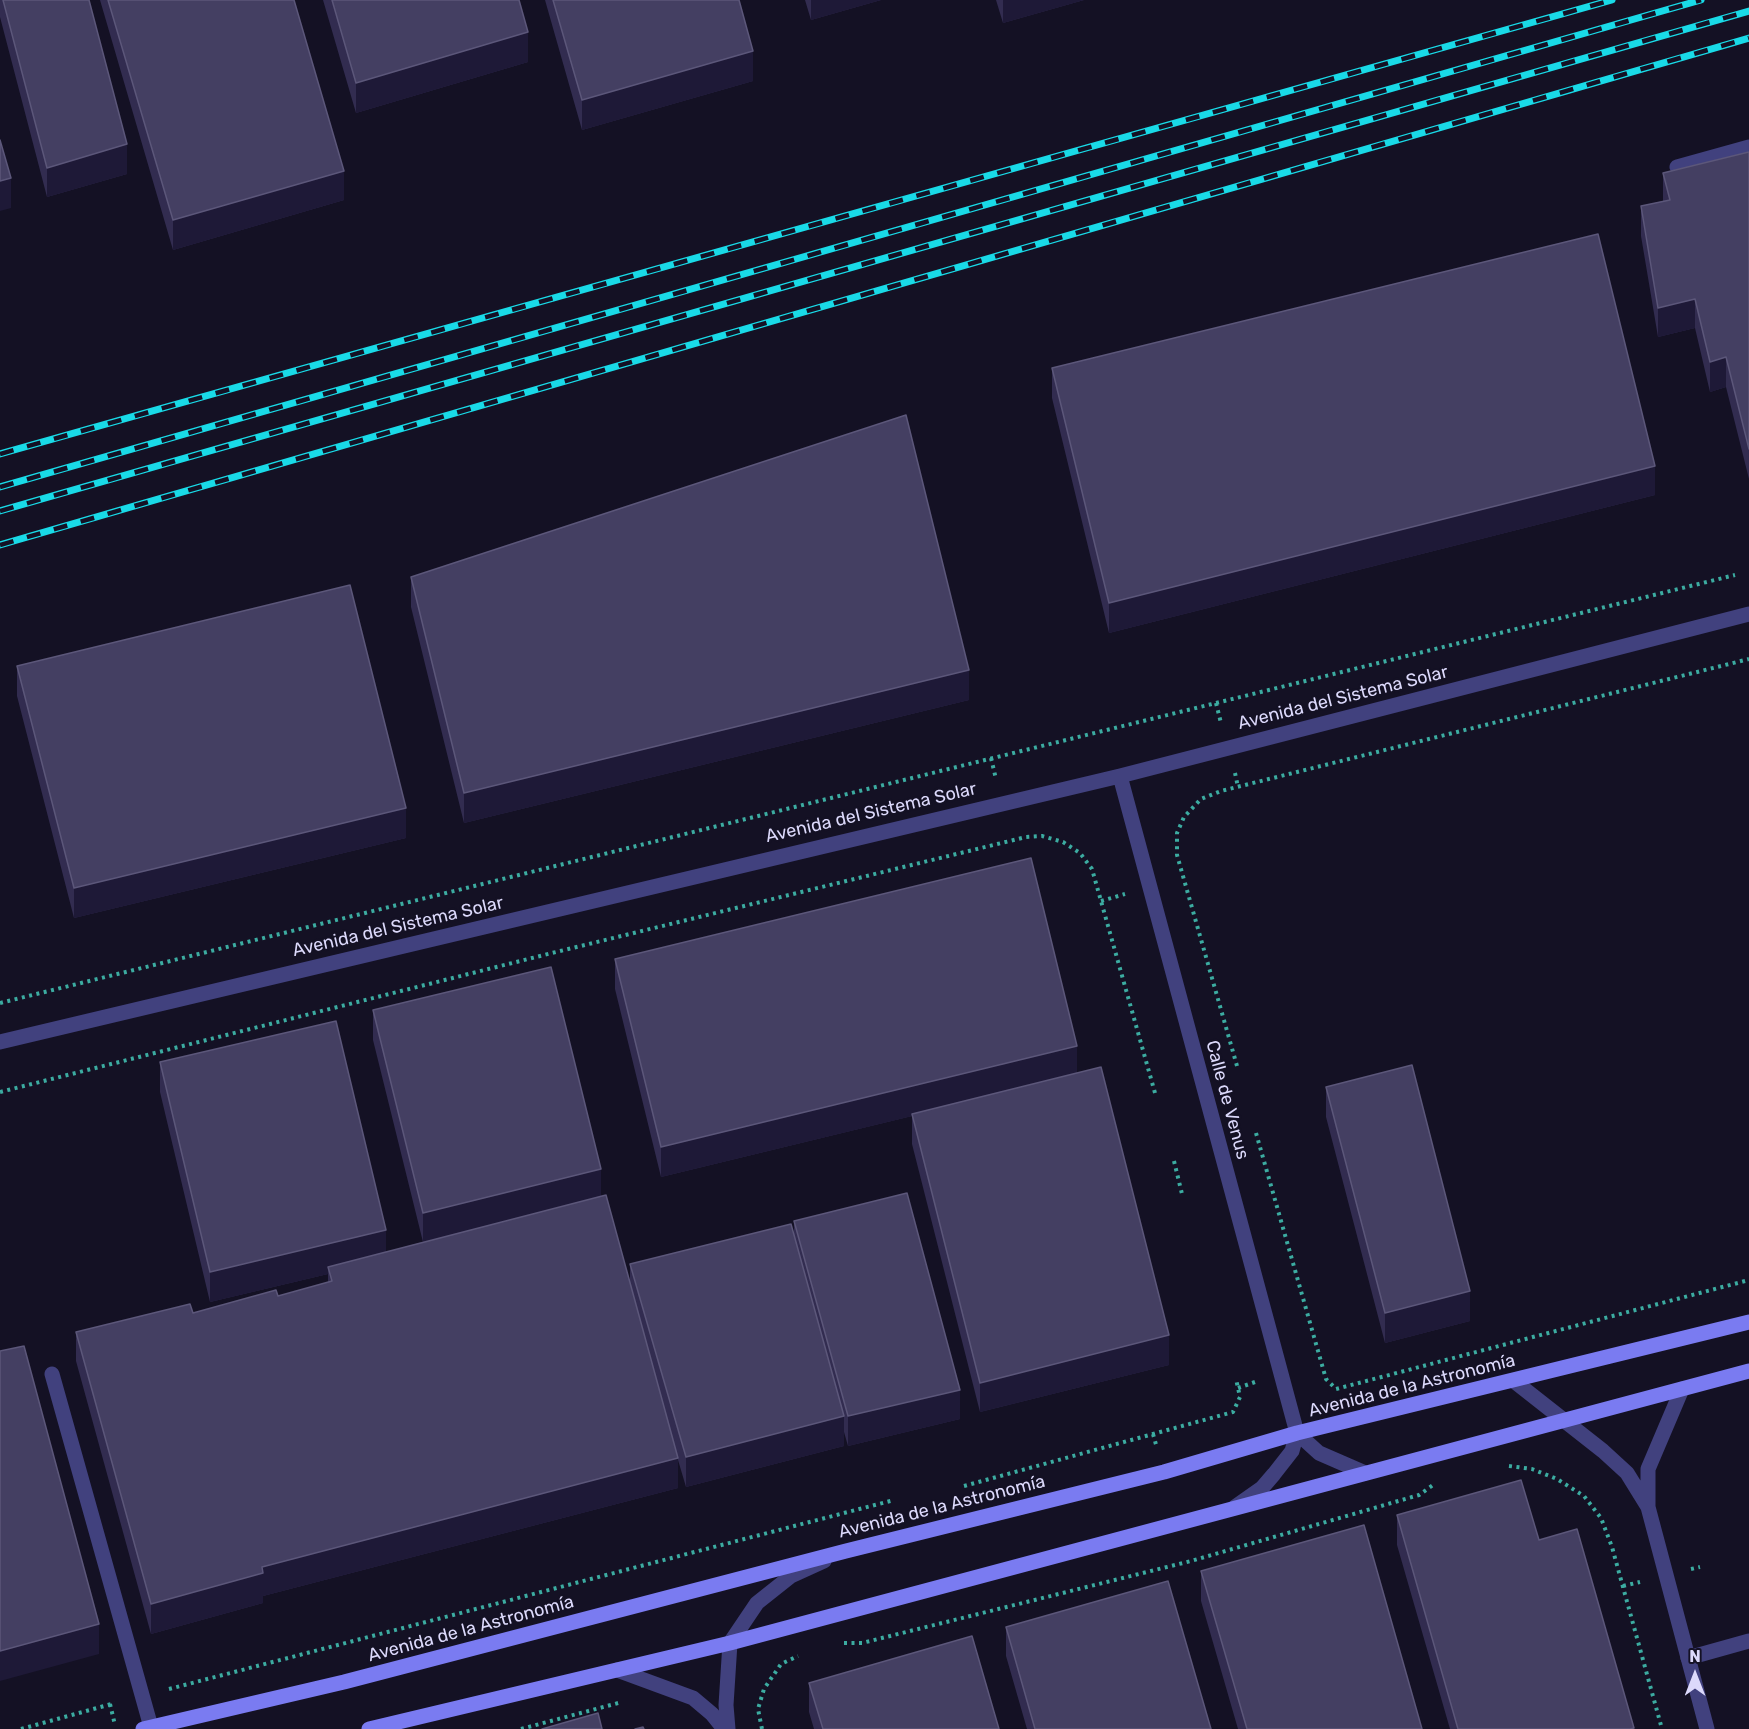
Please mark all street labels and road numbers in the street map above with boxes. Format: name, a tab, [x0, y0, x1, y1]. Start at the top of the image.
street label: Avenida del Sistema Solar	[1236, 661, 1450, 735]
street label: Avenida del Sistema Solar	[763, 778, 979, 848]
street label: Avenida del Sistema Solar	[290, 892, 506, 962]
street label: Calle de Venus	[1201, 1038, 1253, 1162]
street label: Avenida de la Astronomía	[1306, 1350, 1518, 1422]
street label: Avenida de la Astronomía	[836, 1471, 1048, 1543]
street label: Avenida de la Astronomía	[366, 1591, 576, 1667]

